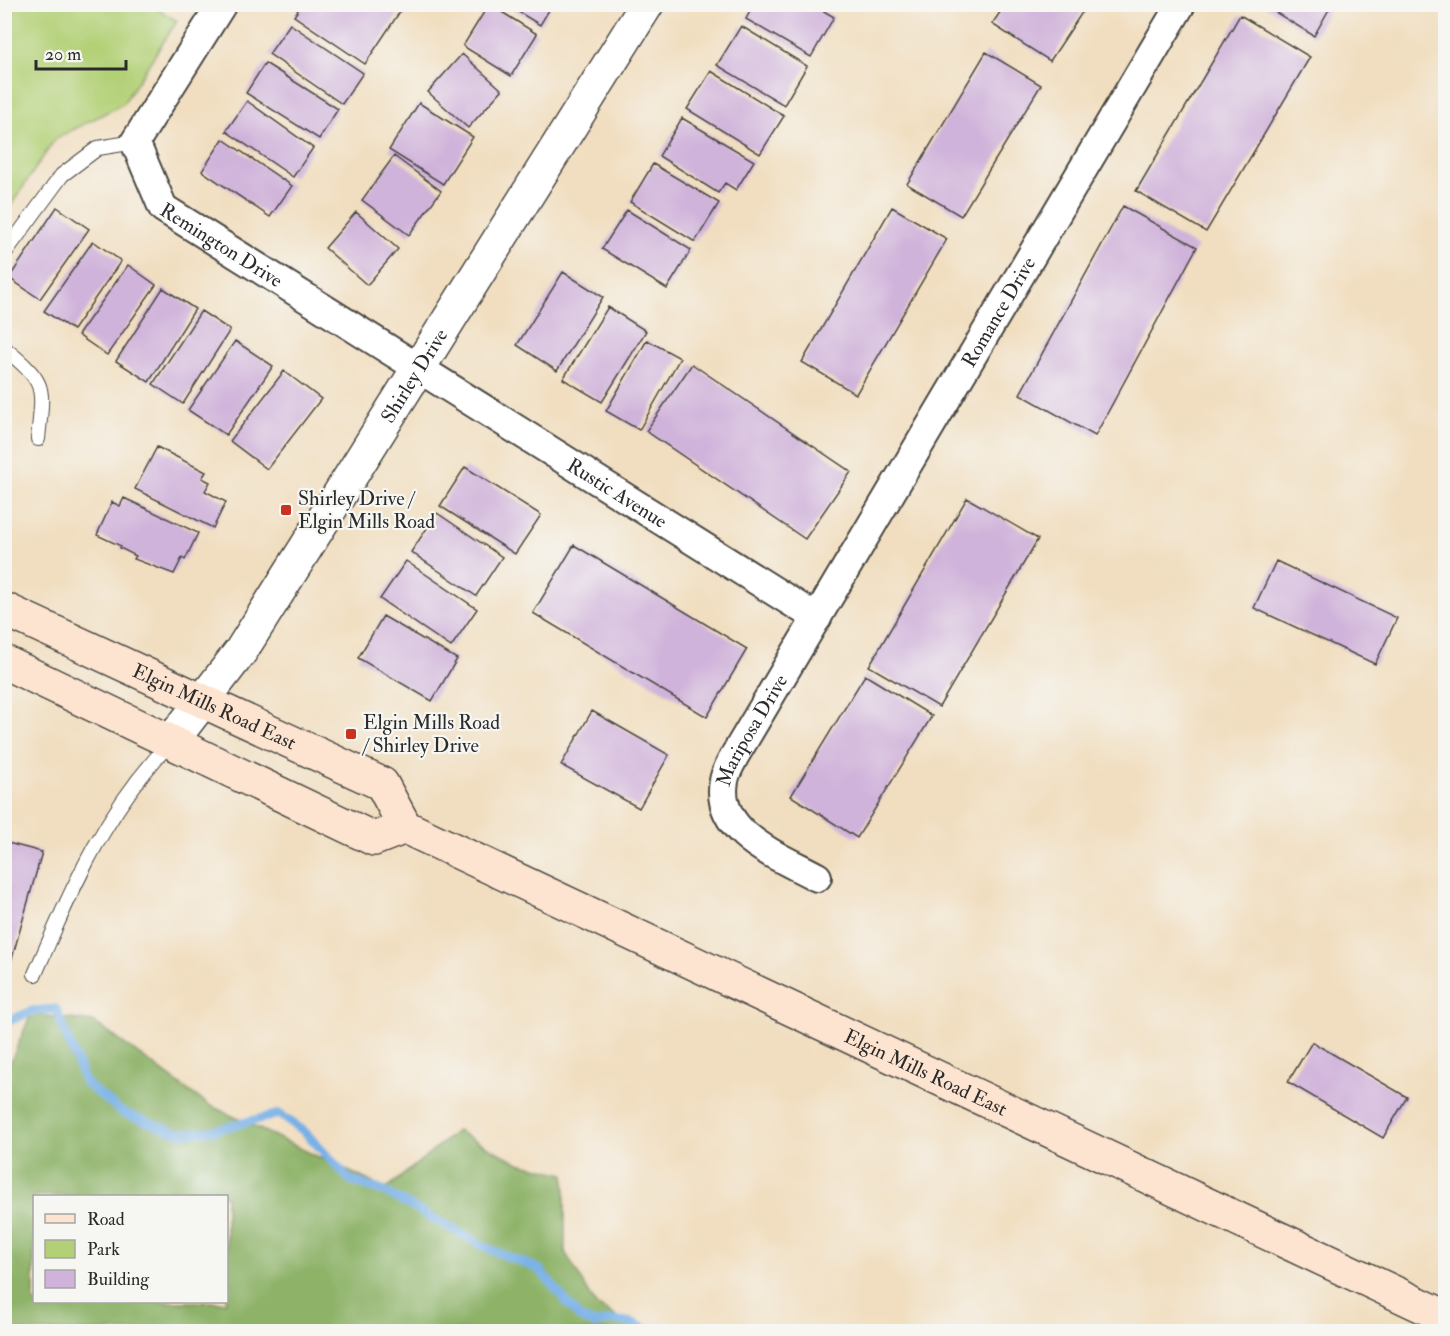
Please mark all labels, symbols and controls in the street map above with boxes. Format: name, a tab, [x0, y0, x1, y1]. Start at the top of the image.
scale bar	[36, 33, 126, 71]
text: 20 m	[45, 43, 81, 66]
street label: Remington Drive	[155, 197, 287, 293]
street label: Romance Drive	[956, 252, 1041, 372]
street label: Shirley Drive	[375, 324, 453, 428]
street label: Rustic Avenue	[562, 453, 672, 534]
place label: Shirley Drive / Elgin Mills Road	[298, 486, 435, 534]
marker: Shirley Drive / Elgin Mills Road	[279, 503, 293, 517]
street label: Elgin Mills Road East	[129, 658, 301, 756]
street label: Mariposa Drive	[711, 670, 793, 789]
place label: Elgin Mills Road / Shirley Drive	[361, 710, 500, 758]
marker: Elgin Mills Road / Shirley Drive	[344, 727, 358, 741]
street label: Elgin Mills Road East	[840, 1024, 1012, 1122]
legend	[33, 1195, 228, 1303]
text: Road	[87, 1208, 125, 1231]
text: Park	[87, 1238, 120, 1261]
text: Building	[87, 1268, 150, 1291]

